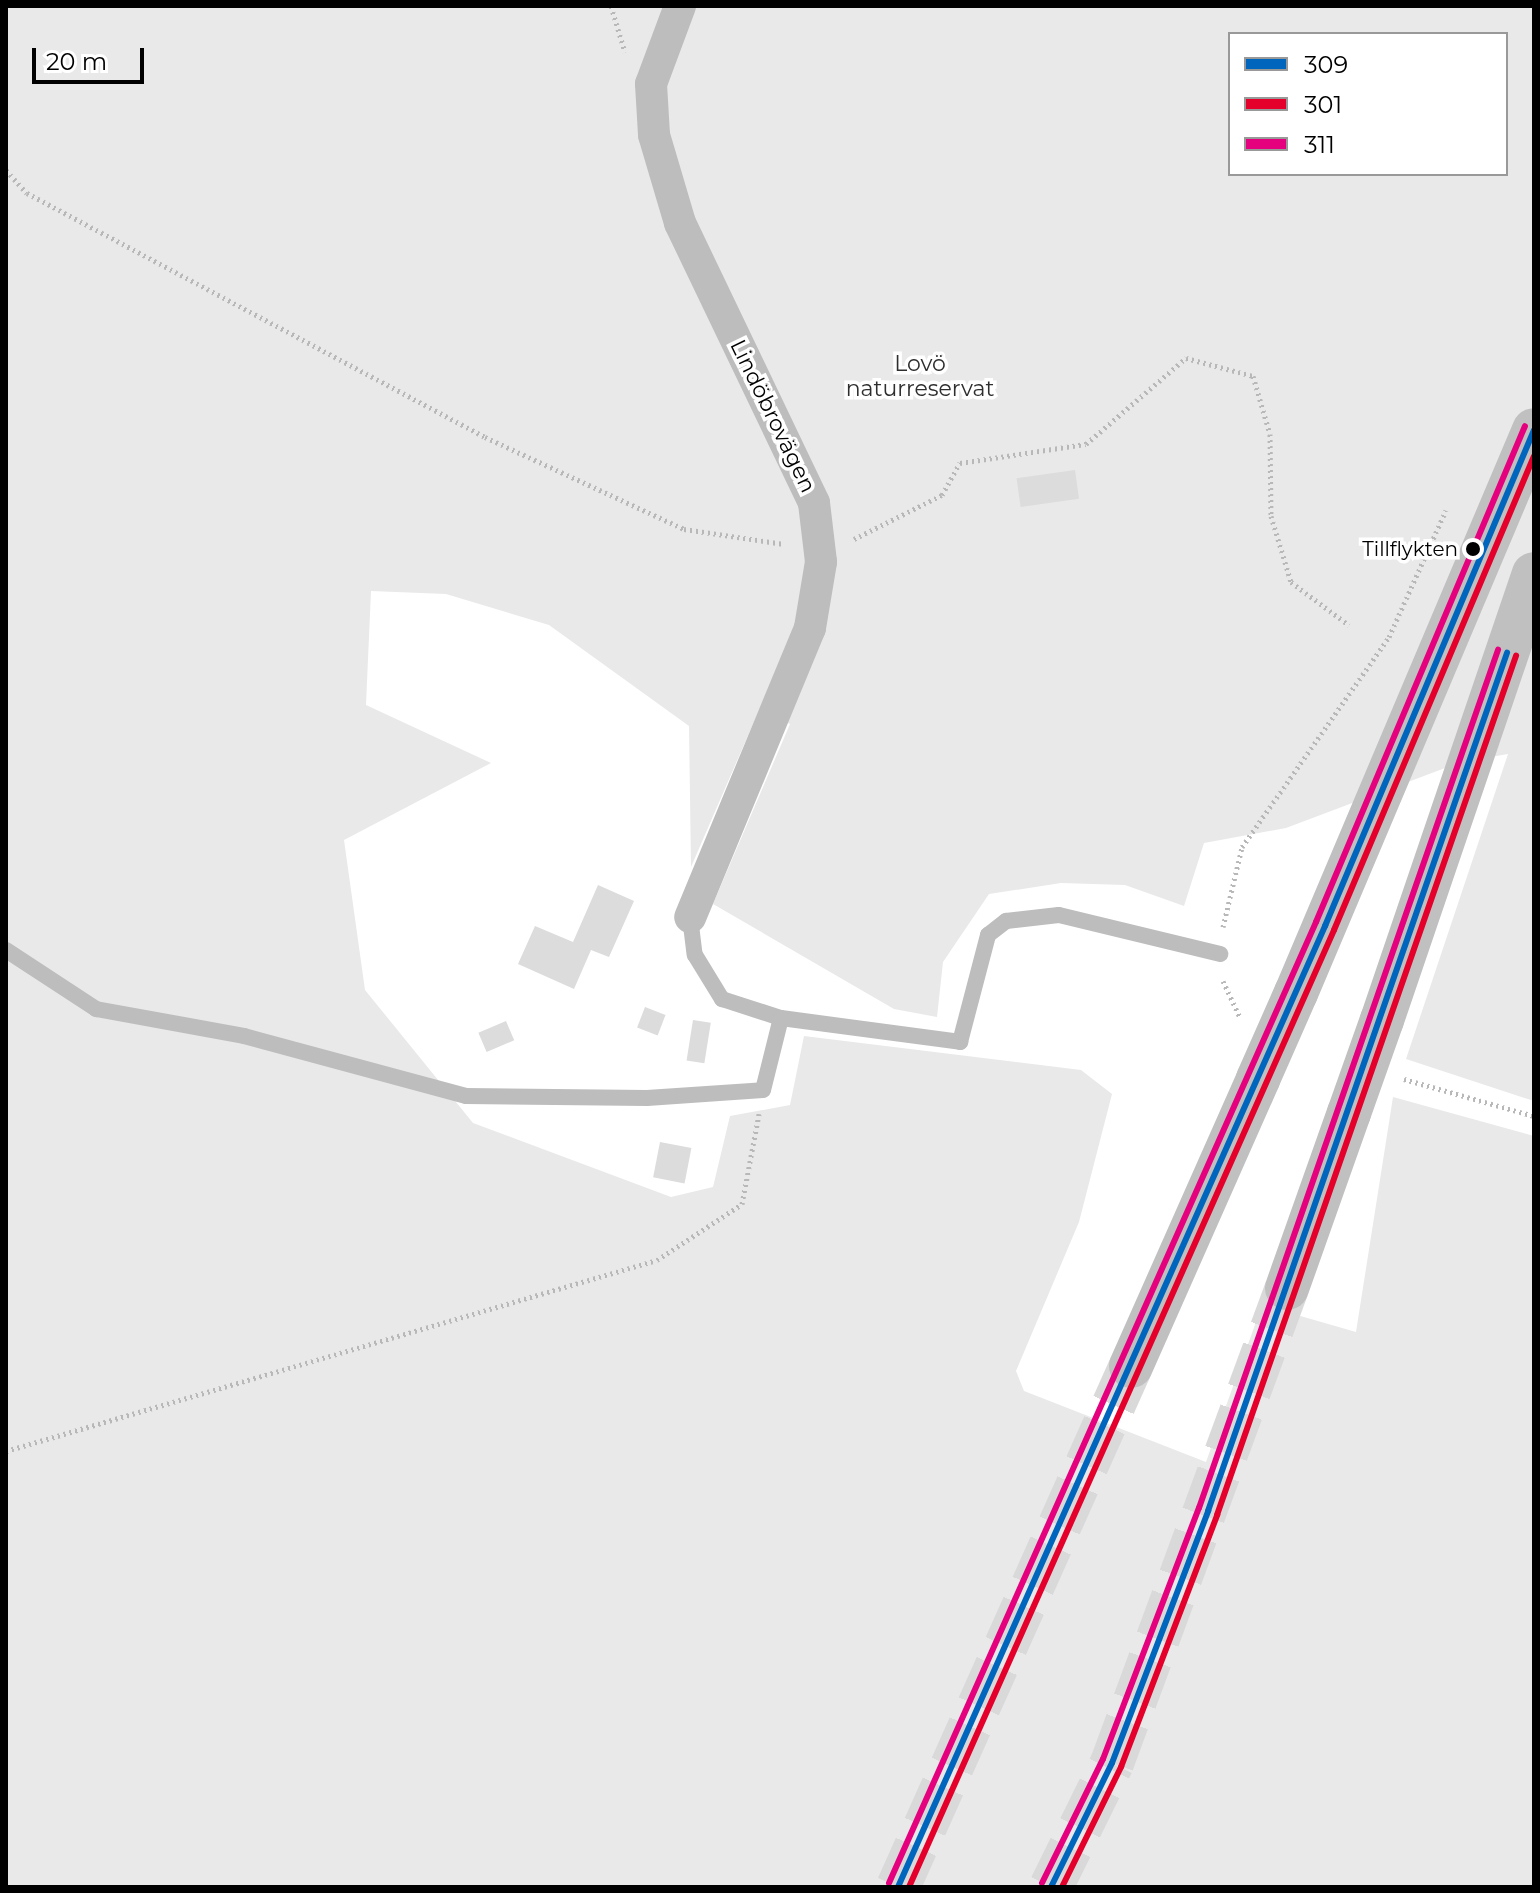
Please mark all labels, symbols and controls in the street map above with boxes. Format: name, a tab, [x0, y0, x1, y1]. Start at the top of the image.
scale bar	[36, 32, 148, 82]
legend	[1228, 32, 1508, 176]
text: 20 m	[46, 47, 107, 76]
text: 309	[1304, 50, 1348, 79]
text: 301	[1304, 90, 1342, 119]
text: 311	[1304, 130, 1335, 159]
street label: Lindöbrovägen	[725, 335, 821, 497]
park label: Lovö naturreservat	[846, 350, 994, 402]
place label: Tillflykten	[1362, 537, 1458, 561]
marker: Tillflykten	[1465, 541, 1481, 557]

